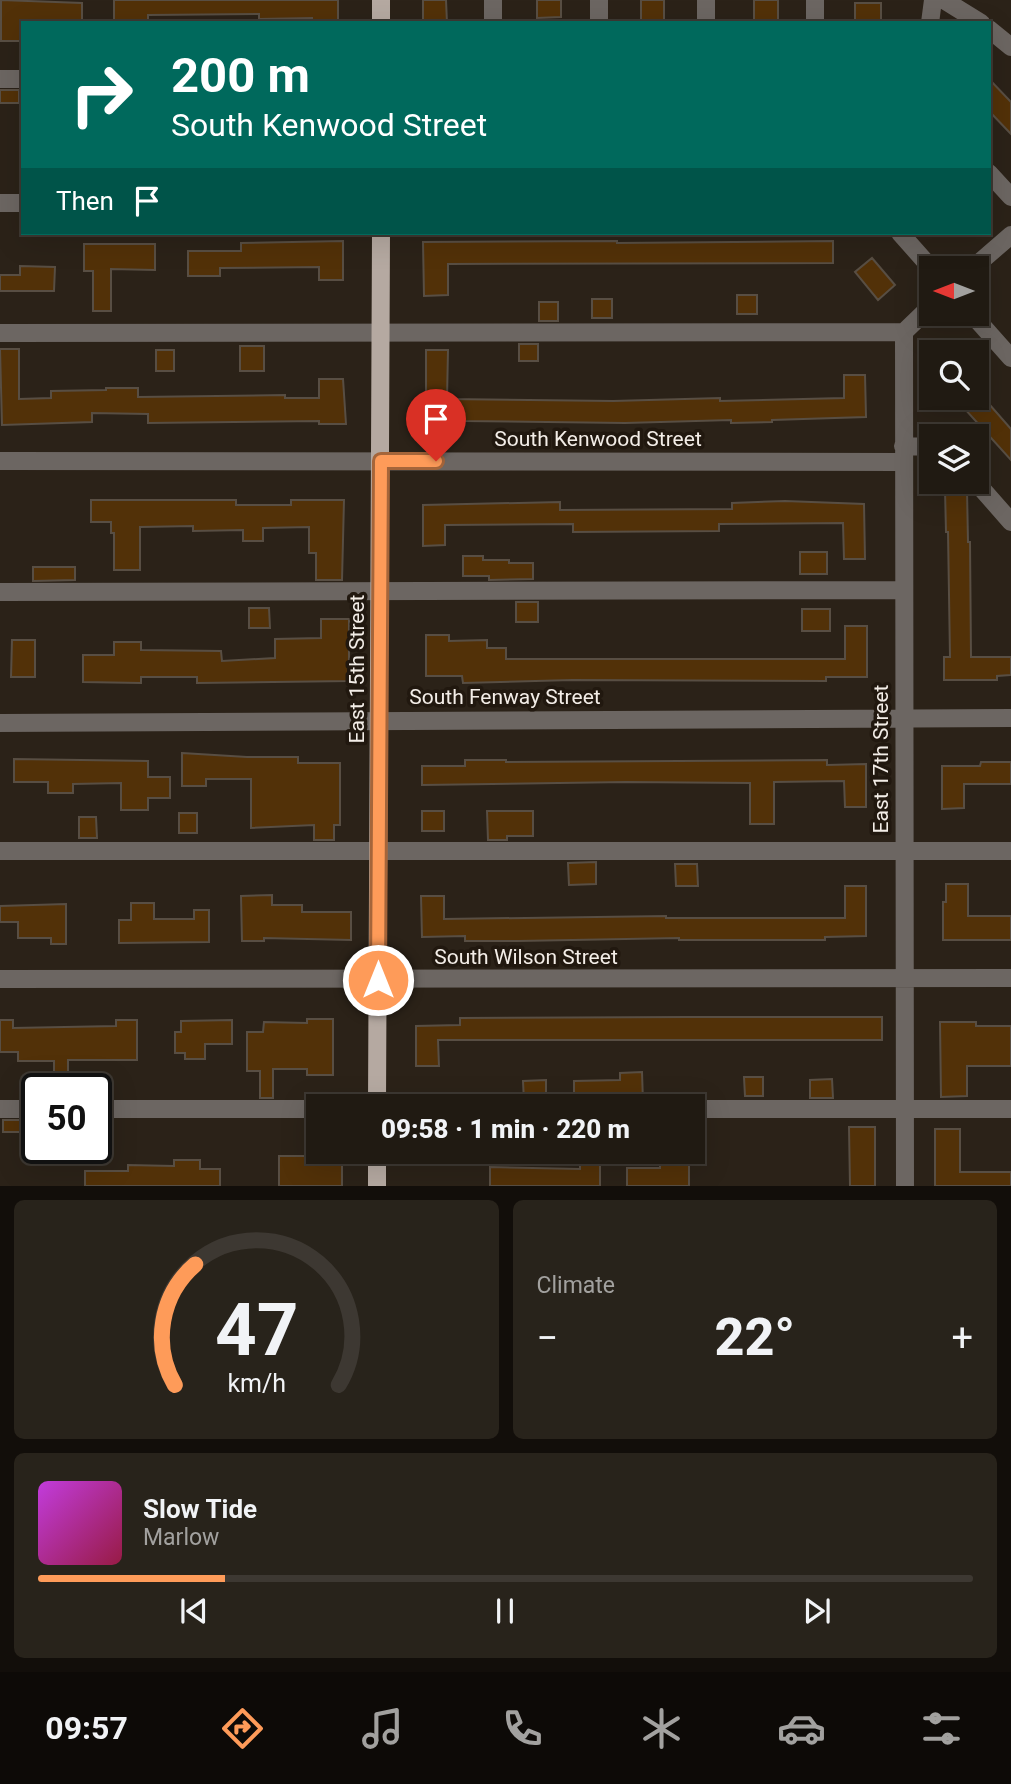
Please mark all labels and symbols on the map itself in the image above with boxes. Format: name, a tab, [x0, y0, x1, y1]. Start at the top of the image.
north arrow	[919, 256, 989, 326]
pin	[406, 389, 466, 461]
street label: South Kenwood Street	[494, 427, 702, 451]
street label: East 15th Street	[345, 594, 369, 743]
street label: East 17th Street	[869, 684, 893, 833]
street label: South Fenway Street	[409, 685, 601, 709]
position arrow	[341, 943, 415, 1017]
street label: South Wilson Street	[434, 945, 618, 969]
speed limit sign: 50	[21, 1073, 112, 1164]

